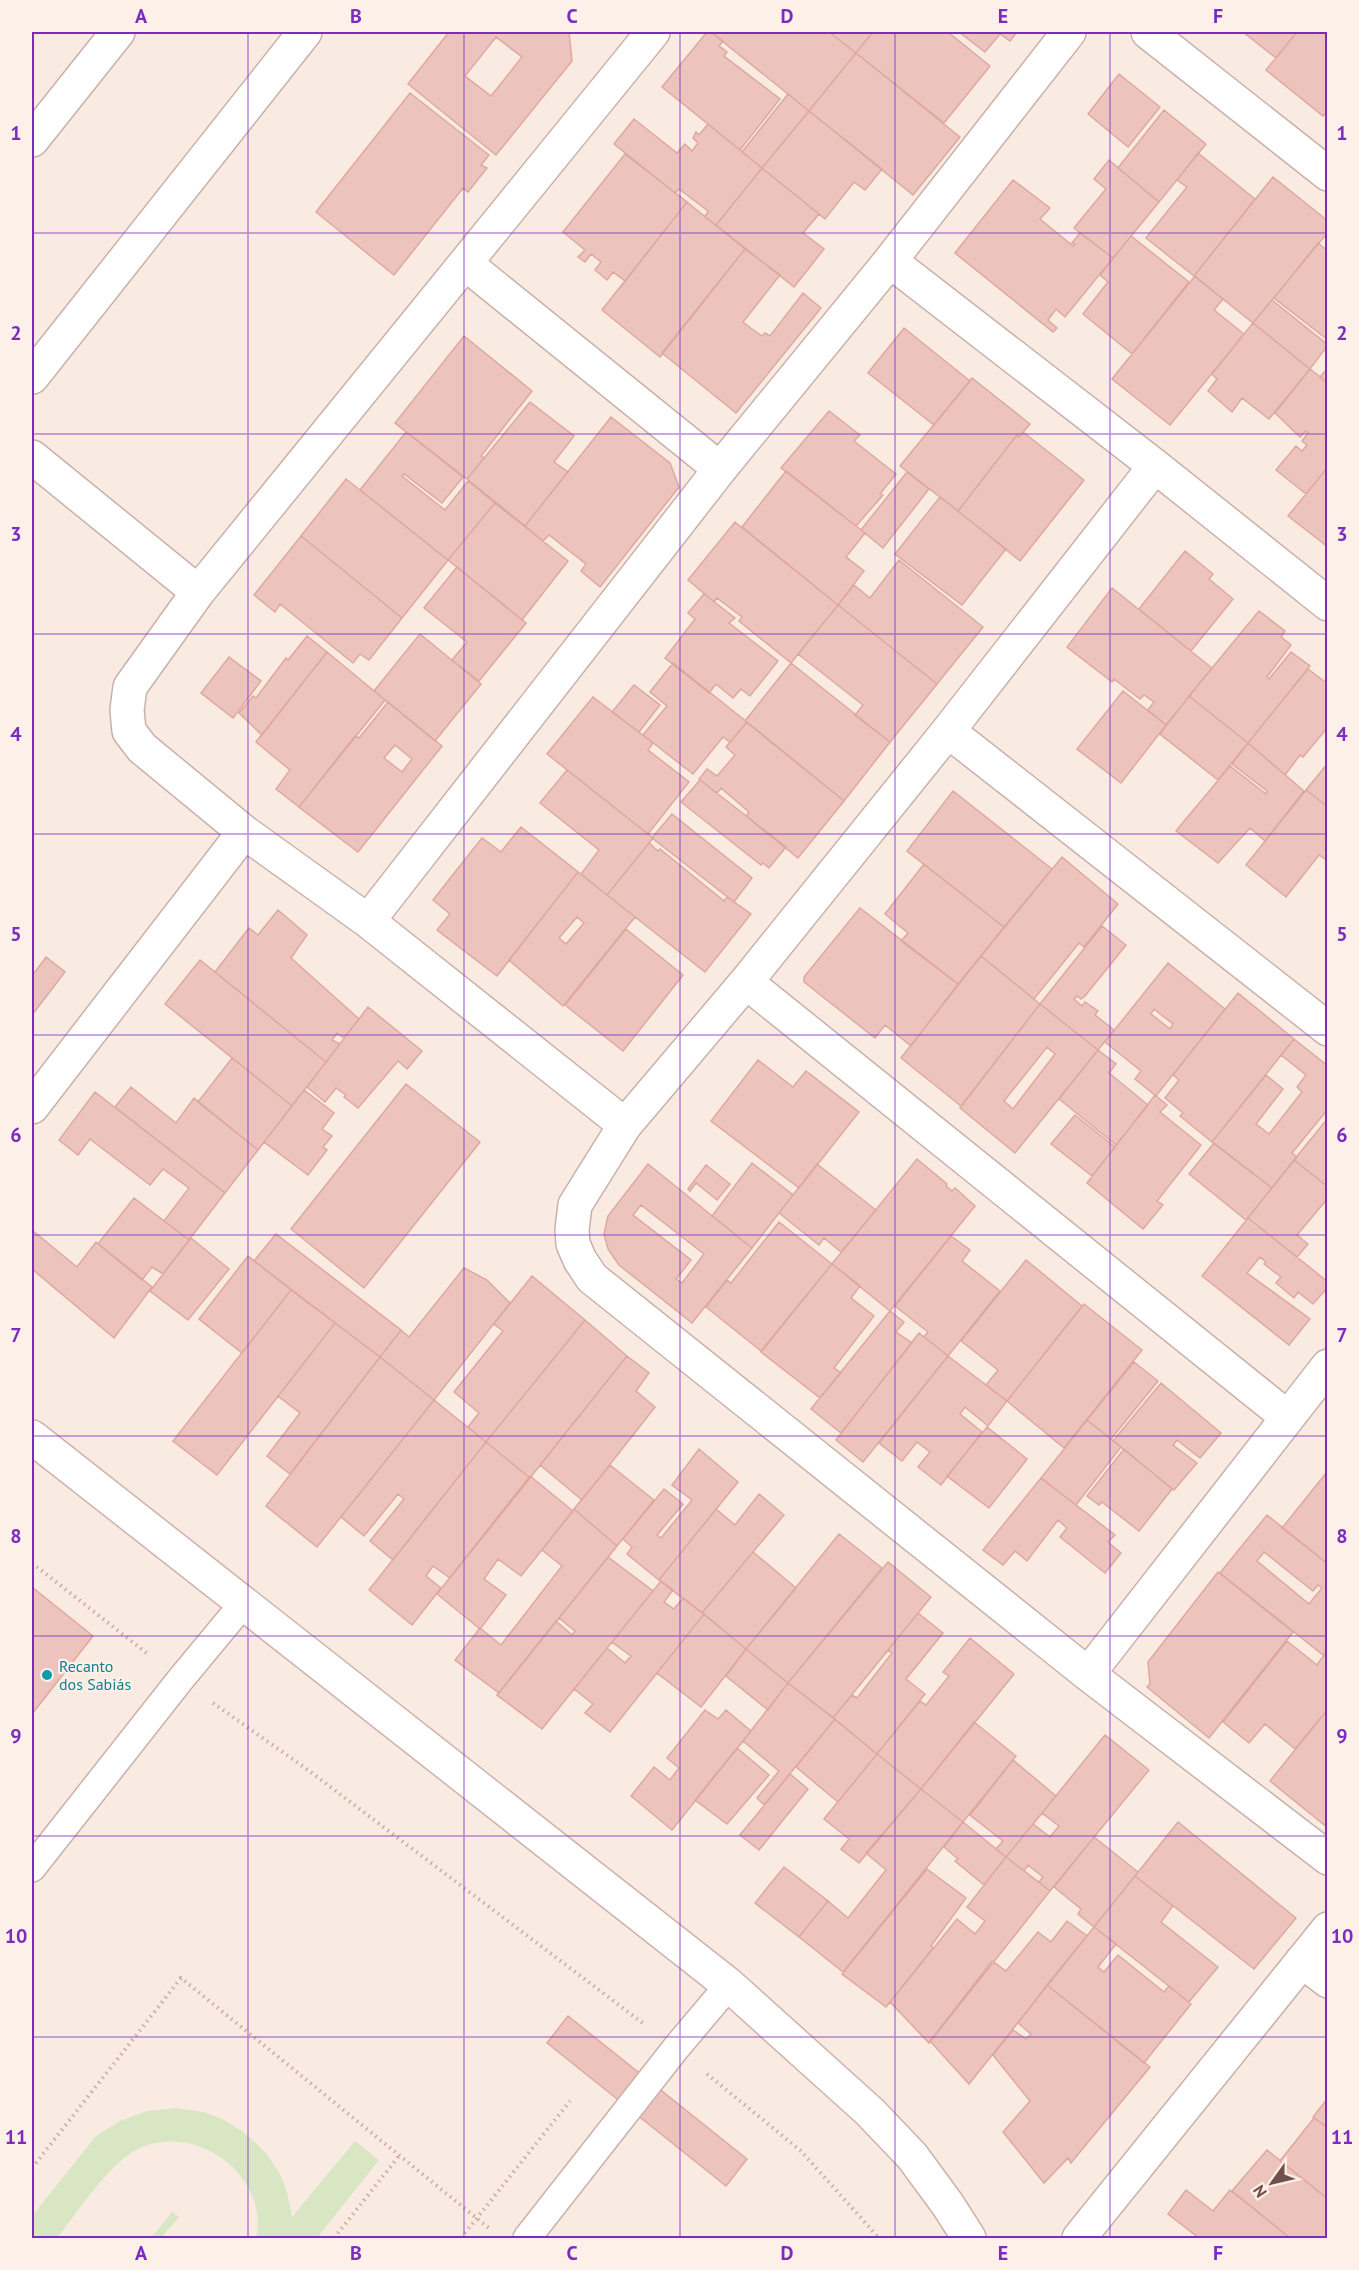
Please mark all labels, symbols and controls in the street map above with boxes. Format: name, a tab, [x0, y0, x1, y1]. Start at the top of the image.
text: A	[135, 3, 148, 29]
text: B	[350, 3, 362, 29]
text: C	[566, 3, 578, 29]
text: D	[781, 3, 794, 29]
text: E	[998, 3, 1008, 29]
text: F	[1213, 3, 1223, 29]
text: 1	[10, 120, 22, 146]
text: 1	[1336, 120, 1348, 146]
text: 2	[10, 320, 22, 346]
text: 2	[1336, 320, 1348, 346]
text: 3	[10, 521, 22, 547]
text: 3	[1336, 521, 1348, 547]
text: 4	[10, 721, 22, 747]
text: 4	[1336, 721, 1348, 747]
text: 5	[10, 921, 22, 947]
text: 5	[1336, 921, 1348, 947]
text: 6	[10, 1122, 22, 1148]
text: 6	[1336, 1122, 1348, 1148]
text: 7	[10, 1322, 22, 1348]
text: 7	[1336, 1322, 1348, 1348]
text: 8	[10, 1523, 22, 1549]
text: 8	[1336, 1523, 1348, 1549]
place label: Recanto dos Sabiás	[59, 1656, 131, 1694]
marker: Recanto dos Sabiás	[40, 1668, 54, 1682]
text: 9	[10, 1723, 22, 1749]
text: 9	[1336, 1723, 1348, 1749]
text: 10	[5, 1923, 27, 1949]
text: 10	[1331, 1923, 1353, 1949]
text: 11	[5, 2124, 27, 2150]
text: 11	[1331, 2124, 1353, 2150]
north arrow	[1242, 2153, 1302, 2213]
text: N	[1248, 2181, 1271, 2201]
text: A	[135, 2240, 148, 2266]
text: B	[350, 2240, 362, 2266]
text: C	[566, 2240, 578, 2266]
text: D	[781, 2240, 794, 2266]
text: E	[998, 2240, 1008, 2266]
text: F	[1213, 2240, 1223, 2266]

